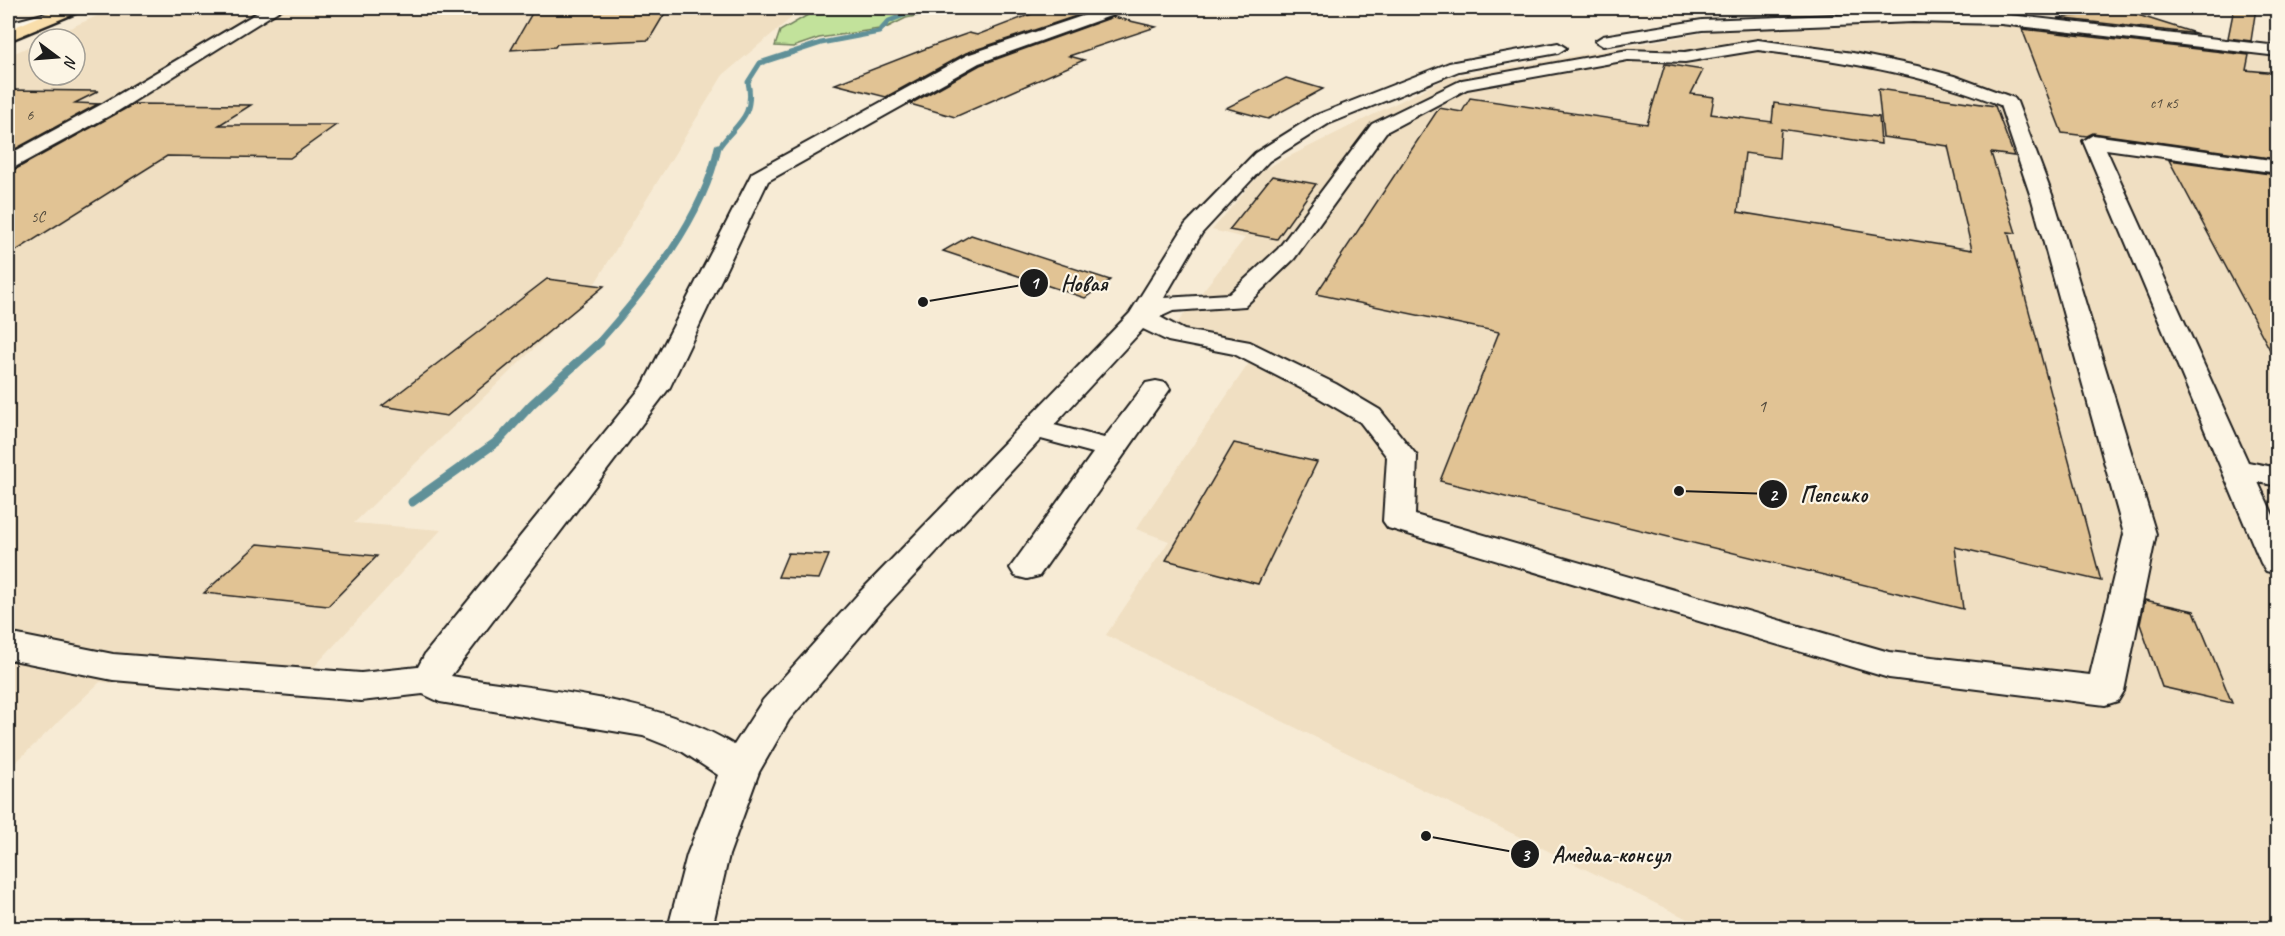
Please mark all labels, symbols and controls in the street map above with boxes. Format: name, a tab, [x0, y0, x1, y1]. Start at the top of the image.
north arrow	[27, 27, 87, 87]
text: N	[59, 53, 81, 71]
house number: с1 к5	[2150, 94, 2179, 113]
house number: 6	[27, 106, 35, 125]
house number: 5С	[31, 208, 47, 227]
callout: Новая	[1019, 263, 1120, 303]
text: Новая	[1061, 270, 1109, 298]
text: 1	[1030, 272, 1040, 294]
house number: 1	[1758, 395, 1767, 417]
callout: Пепсико	[1758, 474, 1880, 514]
text: Пепсико	[1800, 481, 1869, 509]
text: 2	[1769, 484, 1779, 506]
callout: Амедиа-консул	[1510, 834, 1682, 874]
text: Амедиа-консул	[1552, 841, 1672, 869]
text: 3	[1521, 844, 1531, 866]

